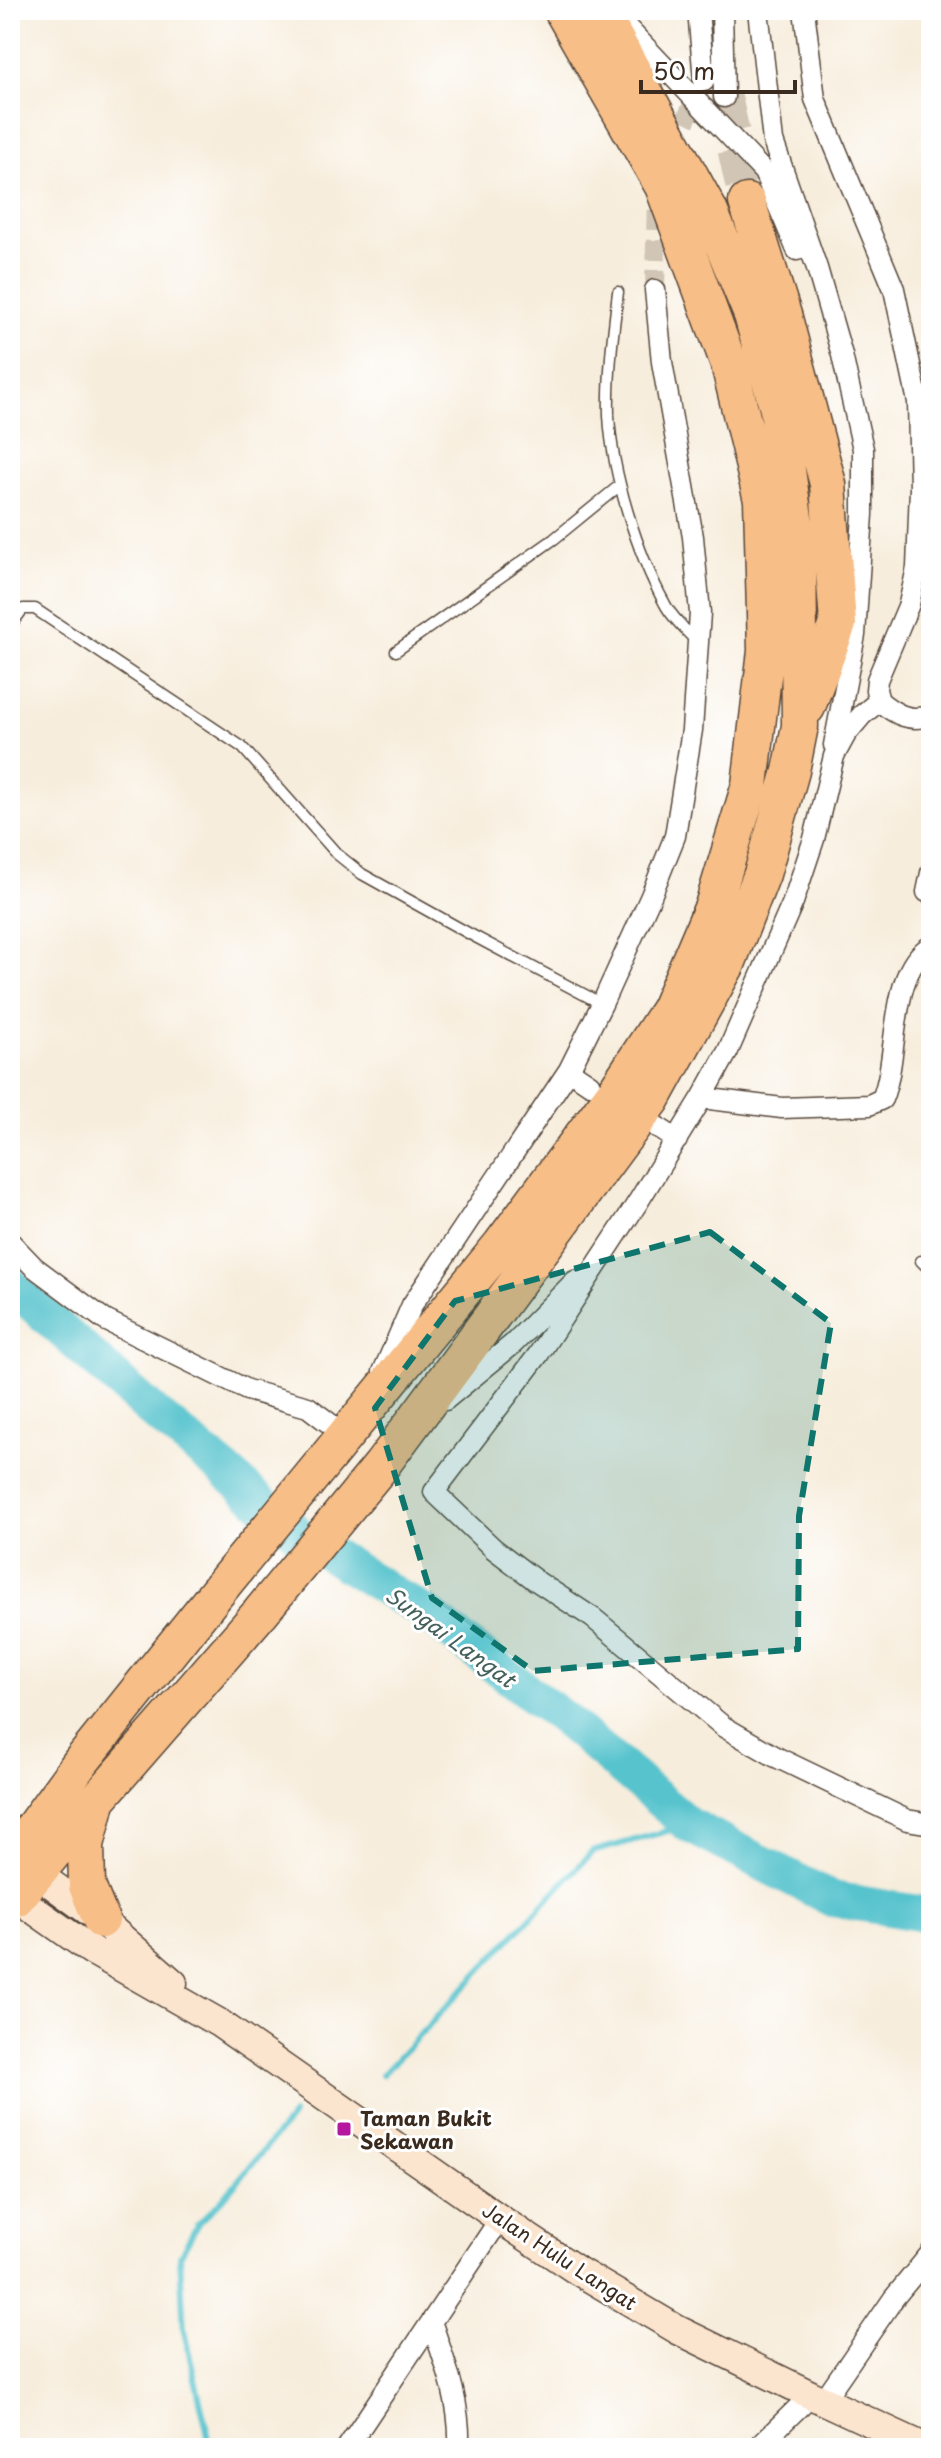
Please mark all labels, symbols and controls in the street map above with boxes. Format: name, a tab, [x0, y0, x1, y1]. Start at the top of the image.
scale bar	[641, 44, 795, 94]
text: 50 m	[653, 52, 715, 88]
water label: Sungai Langat	[379, 1578, 525, 1696]
place label: Taman Bukit Sekawan	[360, 2103, 492, 2156]
marker: Taman Bukit Sekawan	[335, 2120, 353, 2138]
street label: Jalan Hulu Langat	[477, 2195, 643, 2317]

